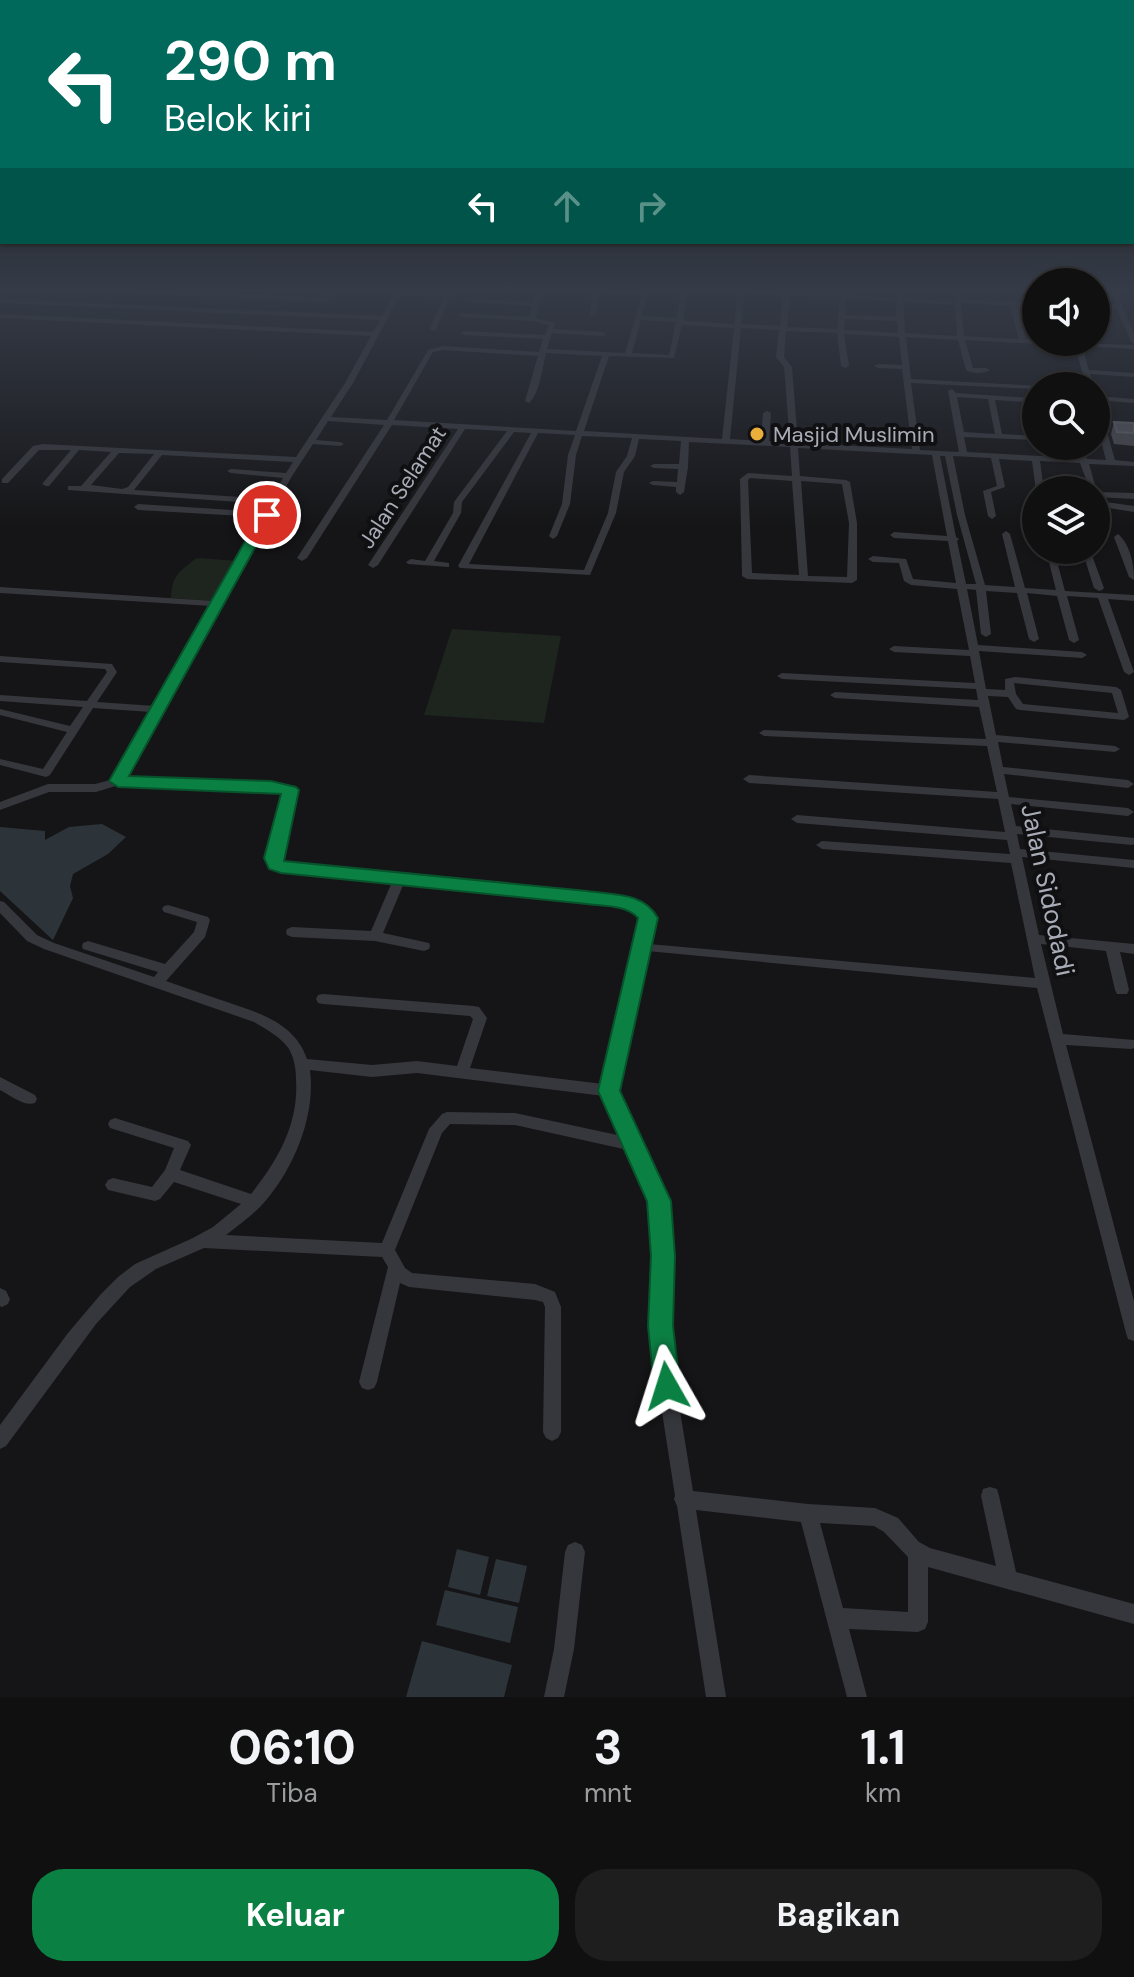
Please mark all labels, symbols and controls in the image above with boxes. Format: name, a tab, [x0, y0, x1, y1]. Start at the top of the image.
text: 290 m	[164, 24, 337, 97]
icon: left	[32, 32, 136, 136]
text: Belok kiri	[164, 95, 312, 142]
icon: left	[461, 184, 505, 228]
icon: ahead	[545, 184, 589, 228]
icon: right	[629, 184, 673, 228]
map controls	[1022, 268, 1110, 564]
button: sound	[1022, 268, 1110, 356]
button: search	[1022, 372, 1110, 460]
place label: Masjid Muslimin	[773, 420, 935, 449]
street label: Jalan Selamat	[352, 421, 453, 554]
marker: Masjid Muslimin	[748, 425, 766, 443]
button: layers	[1022, 476, 1110, 564]
pin	[233, 481, 301, 549]
icon: arrive	[245, 493, 289, 537]
street label: Jalan Sidodadi	[1013, 801, 1083, 979]
position arrow	[625, 1344, 709, 1428]
text: 06:10	[228, 1716, 356, 1779]
text: 3	[594, 1716, 623, 1779]
text: 1.1	[860, 1716, 906, 1779]
text: Tiba	[266, 1776, 318, 1810]
text: mnt	[584, 1776, 632, 1810]
text: km	[865, 1776, 901, 1810]
button: Keluar	[32, 1869, 559, 1961]
button: Bagikan	[575, 1869, 1102, 1961]

